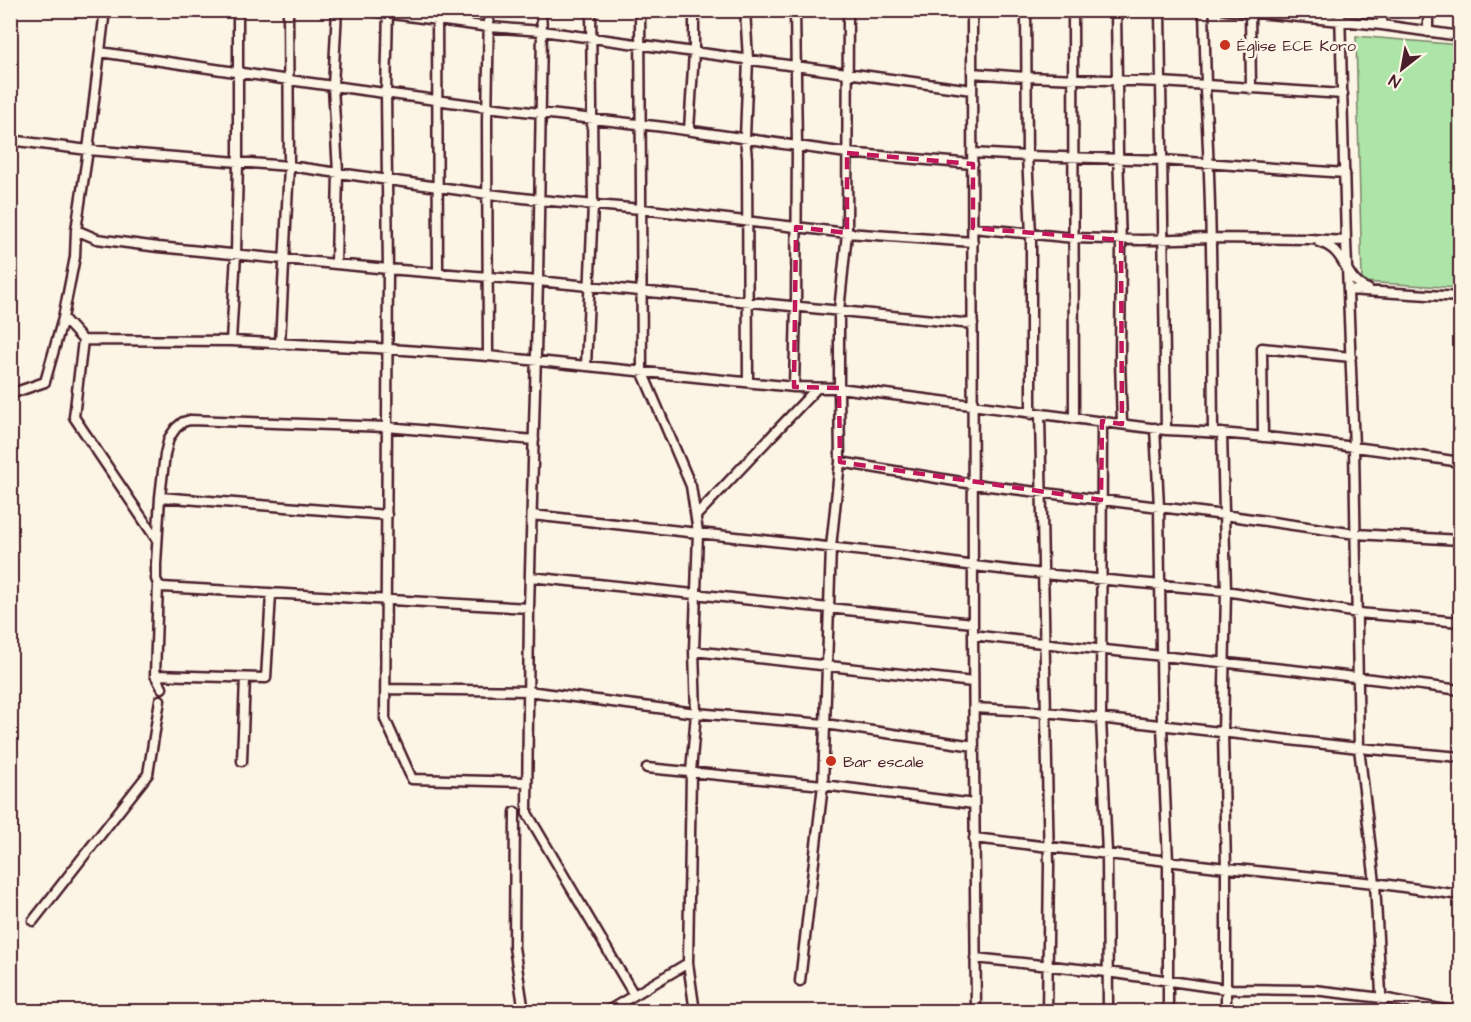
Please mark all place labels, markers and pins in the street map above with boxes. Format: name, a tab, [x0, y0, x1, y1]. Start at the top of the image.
place label: Église ECE Koro	[1237, 35, 1356, 58]
marker: Église ECE Koro	[1218, 38, 1232, 52]
place label: Bar escale	[843, 751, 924, 773]
marker: Bar escale	[824, 754, 838, 768]

